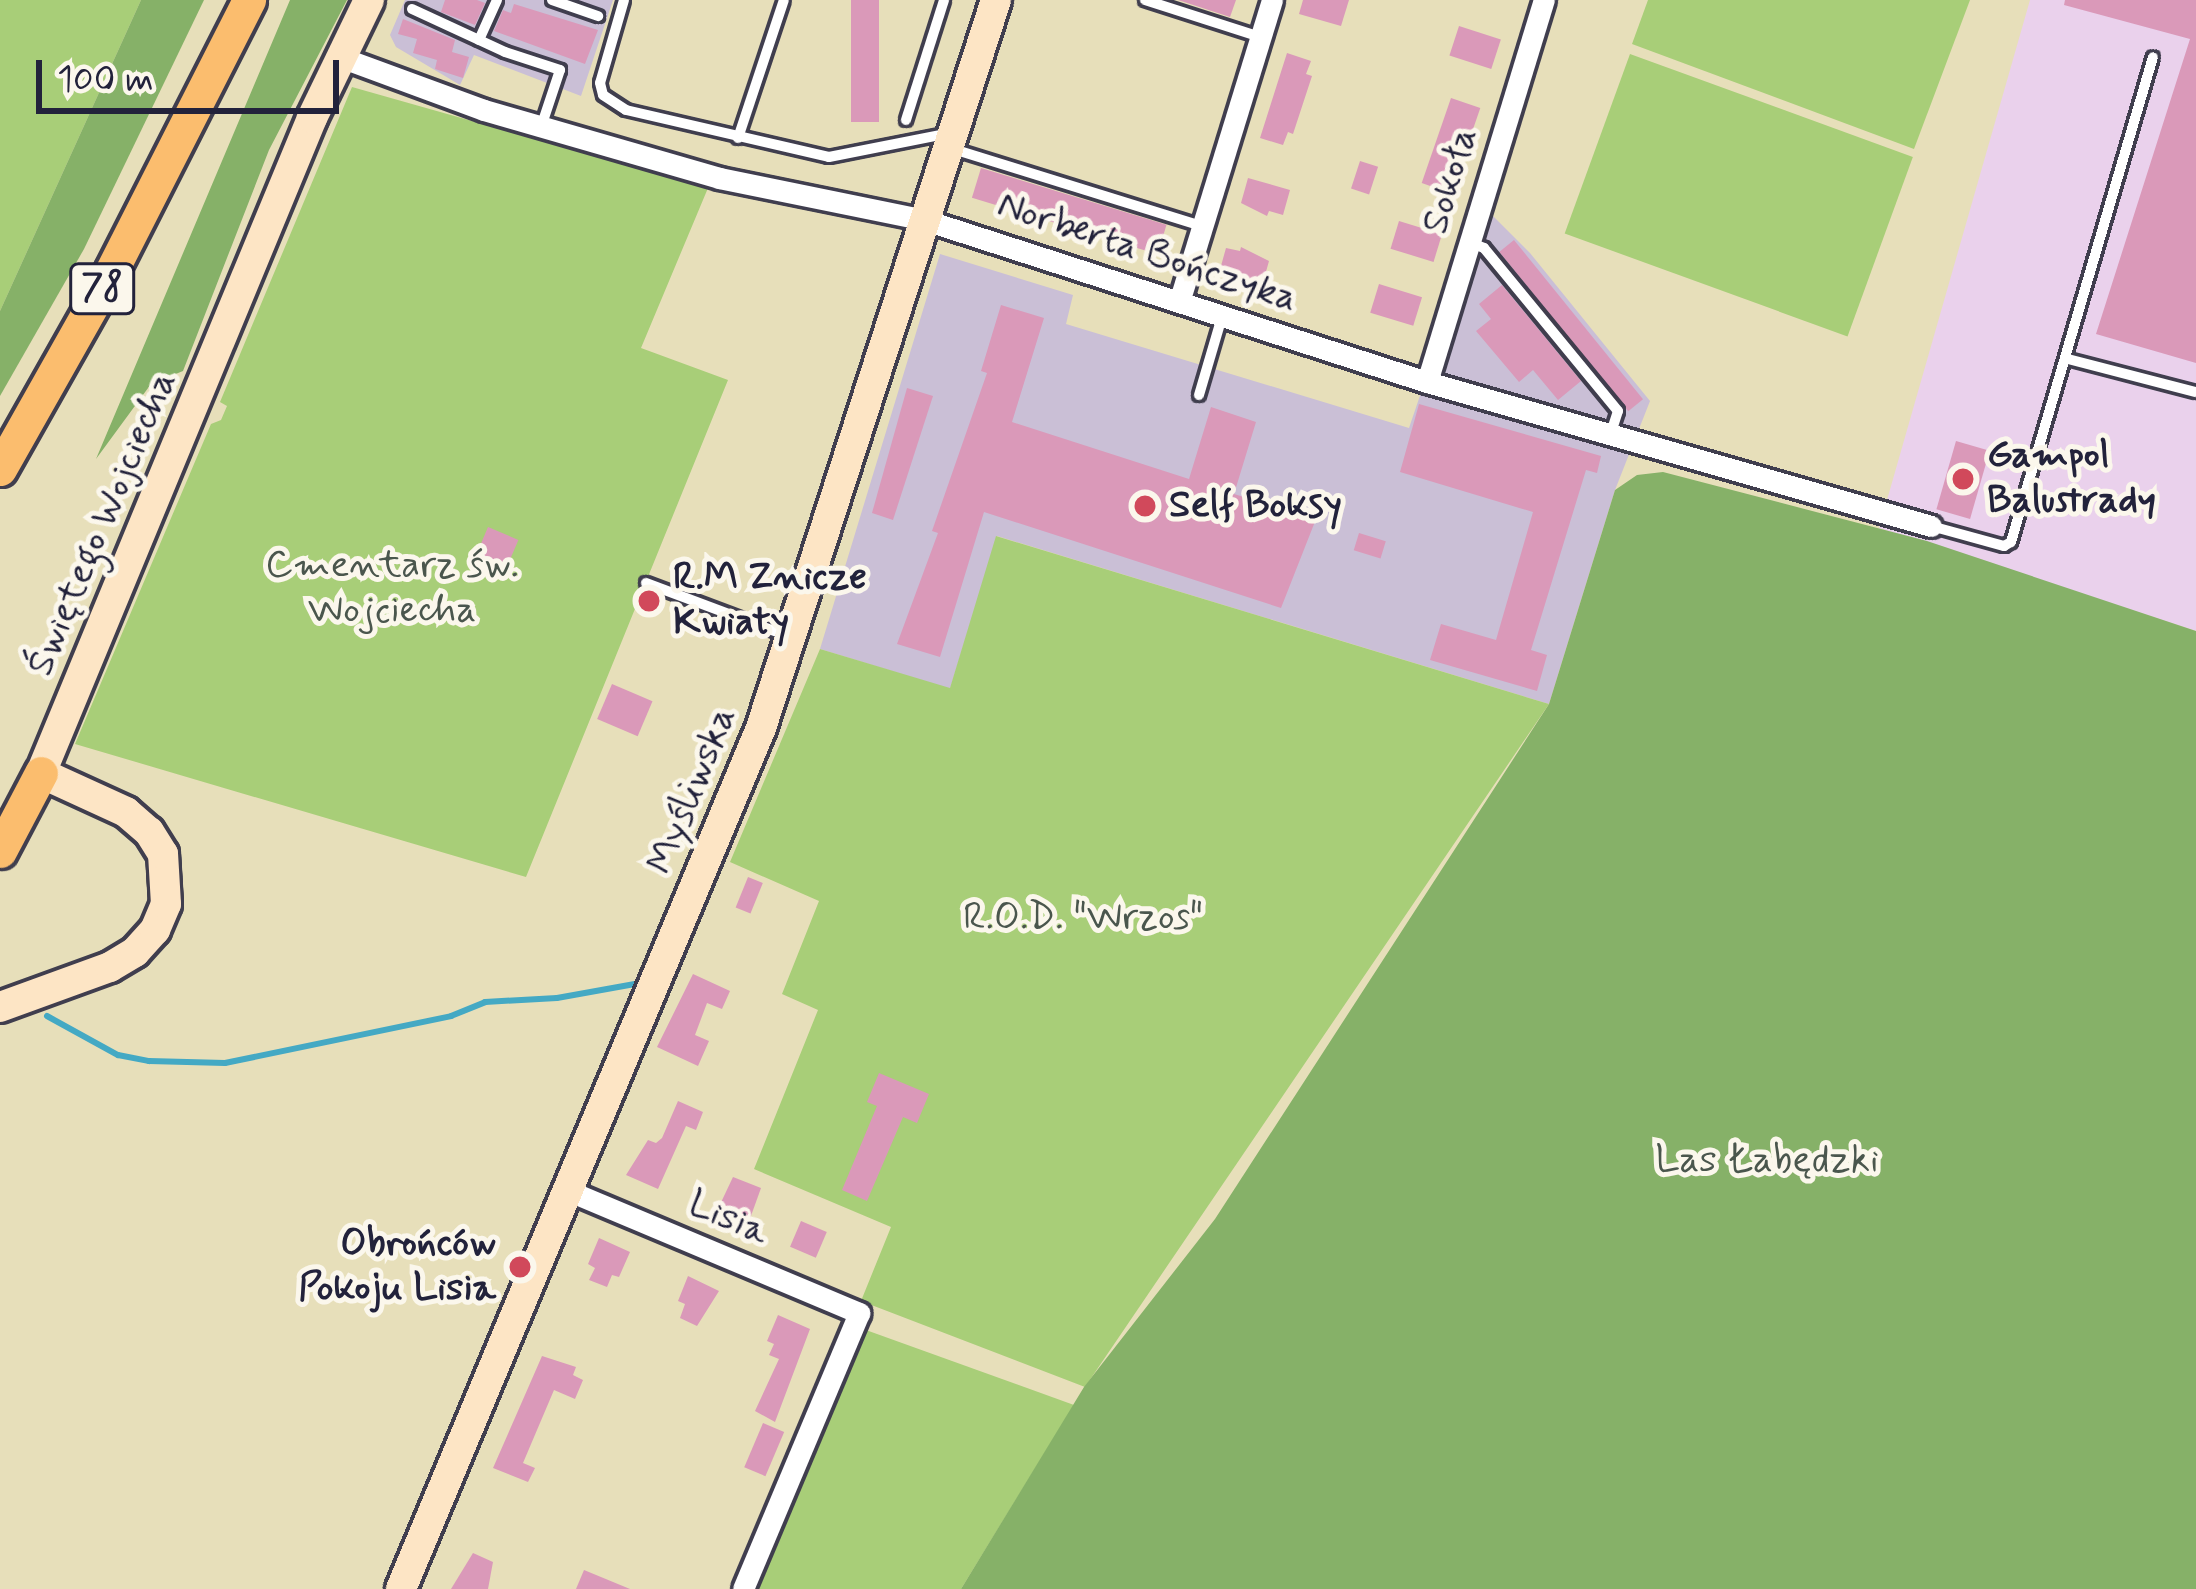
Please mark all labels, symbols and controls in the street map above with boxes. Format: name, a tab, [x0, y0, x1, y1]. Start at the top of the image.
scale bar	[42, 36, 345, 110]
text: 100 m	[57, 57, 154, 104]
street label: Sokoła	[1413, 122, 1489, 240]
street label: Norberta Bończyka	[991, 183, 1303, 323]
road number: 78	[69, 259, 135, 319]
street label: Świętego Wojciecha	[17, 363, 189, 685]
place label: Gampol Balustrady	[1987, 434, 2156, 525]
marker: Gampol Balustrady	[1950, 466, 1976, 492]
place label: Self Boksy	[1169, 483, 1342, 529]
marker: Self Boksy	[1132, 493, 1158, 519]
park label: Cmentarz św. Wojciecha	[265, 544, 519, 635]
place label: R.M Znicze Kwiaty	[673, 556, 861, 647]
marker: R.M Znicze Kwiaty	[636, 588, 662, 614]
street label: Myśliwska	[638, 701, 748, 881]
park label: R.O.D. "Wrzos"	[963, 895, 1203, 941]
park label: Las Łabędzki	[1655, 1138, 1879, 1184]
street label: Lisia	[681, 1181, 775, 1257]
place label: Obrońców Pokoju Lisia	[298, 1222, 496, 1313]
marker: Obrońców Pokoju Lisia	[507, 1254, 533, 1280]

